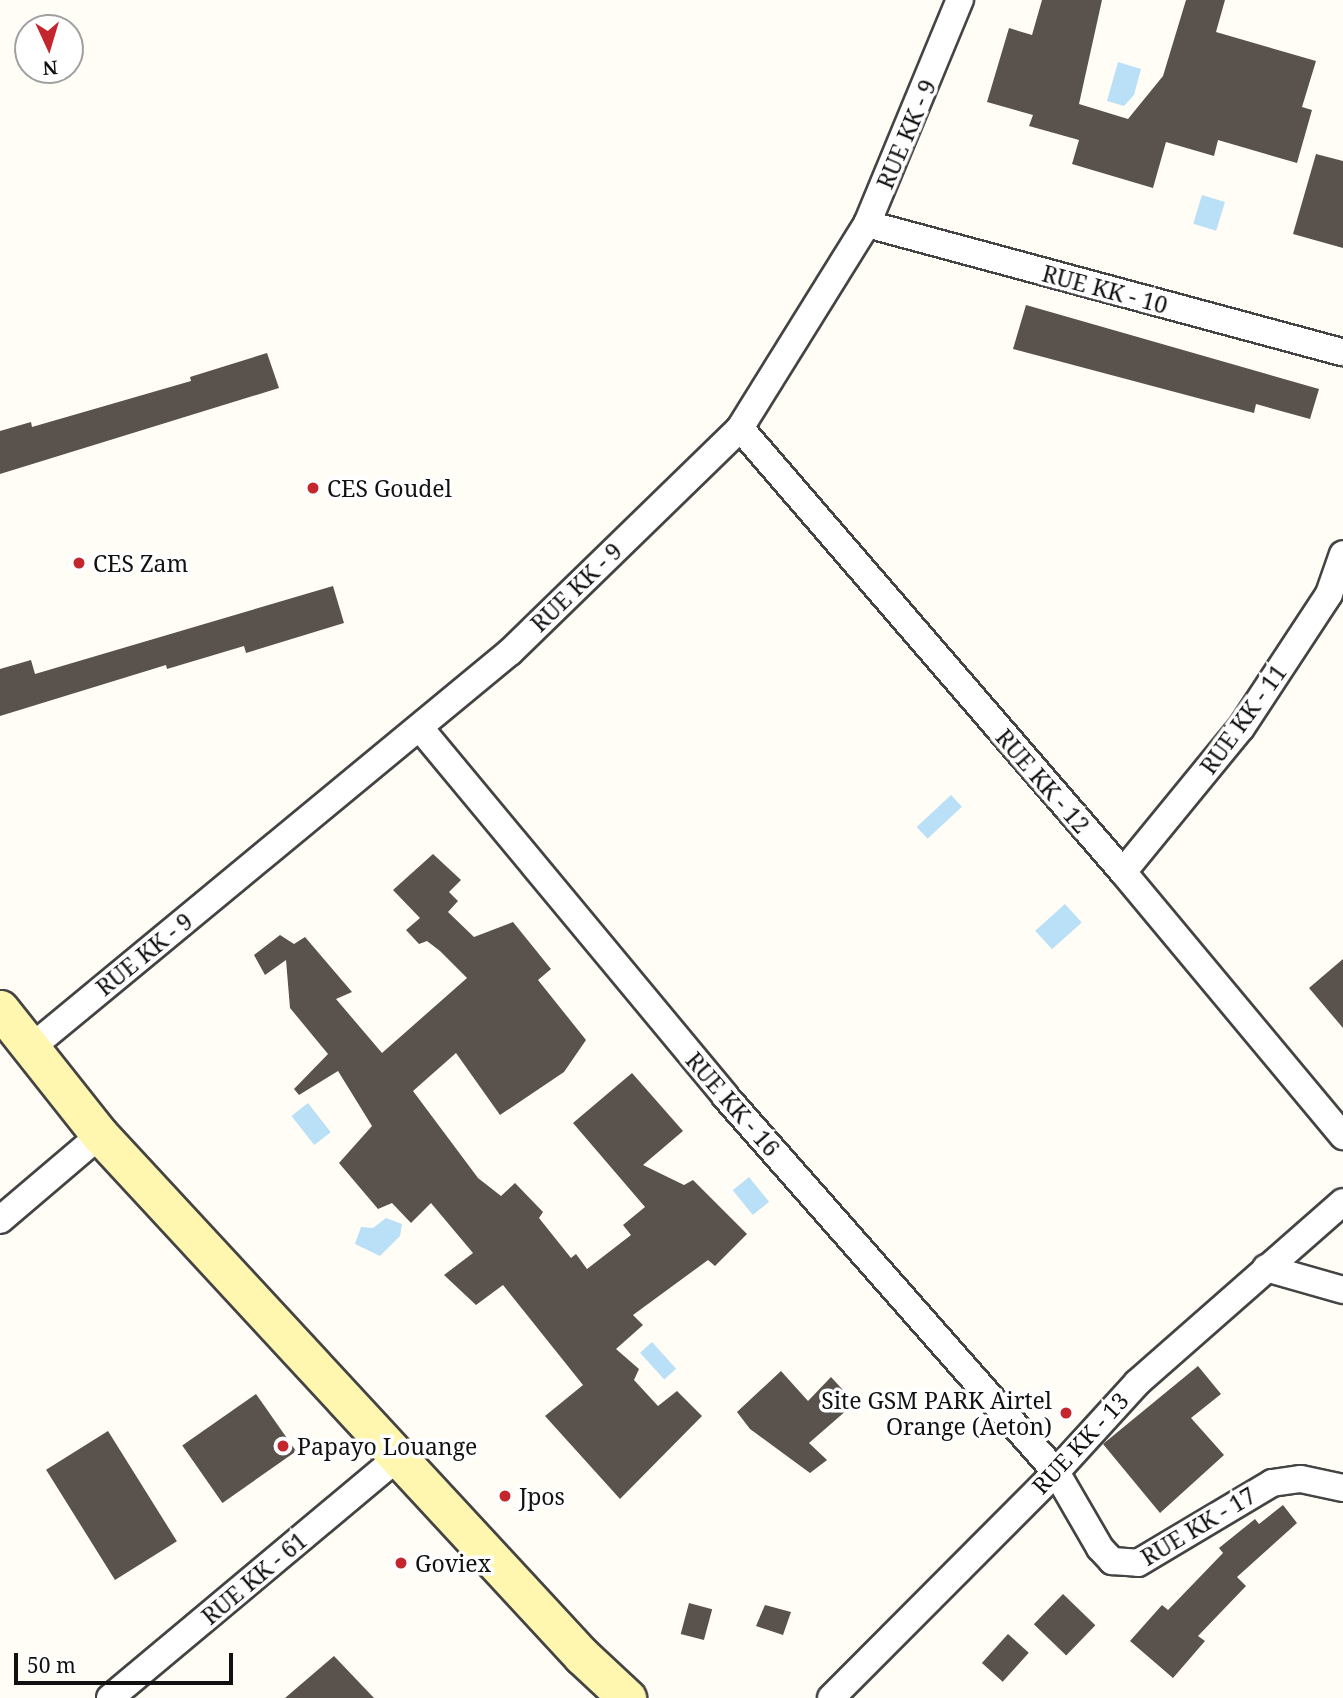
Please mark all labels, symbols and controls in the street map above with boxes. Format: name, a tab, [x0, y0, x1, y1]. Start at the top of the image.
north arrow	[14, 14, 84, 84]
text: N	[42, 54, 59, 81]
street label: RUE KK - 9	[871, 75, 941, 193]
street label: RUE KK - 10	[1039, 259, 1171, 319]
place label: CES Goudel	[327, 474, 452, 502]
marker: CES Goudel	[305, 480, 321, 496]
street label: RUE KK - 9	[525, 537, 627, 637]
place label: CES Zam	[93, 549, 188, 577]
marker: CES Zam	[71, 555, 87, 571]
street label: RUE KK - 11	[1194, 659, 1292, 779]
street label: RUE KK - 12	[990, 723, 1096, 839]
street label: RUE KK - 9	[90, 907, 198, 1001]
street label: RUE KK - 16	[680, 1046, 786, 1162]
place label: Site GSM PARK Airtel Orange (Aeton)	[821, 1386, 1052, 1440]
street label: RUE KK - 13	[1026, 1387, 1134, 1499]
marker: Site GSM PARK Airtel Orange (Aeton)	[1058, 1405, 1074, 1421]
place label: Papayo Louange	[297, 1432, 477, 1460]
marker: Papayo Louange	[275, 1438, 291, 1454]
street label: RUE KK - 17	[1136, 1481, 1260, 1571]
place label: Jpos	[519, 1482, 565, 1510]
marker: Jpos	[497, 1488, 513, 1504]
street label: RUE KK - 61	[196, 1526, 312, 1630]
place label: Goviex	[415, 1549, 491, 1577]
marker: Goviex	[393, 1555, 409, 1571]
scale bar	[18, 1638, 236, 1682]
text: 50 m	[27, 1651, 76, 1679]

